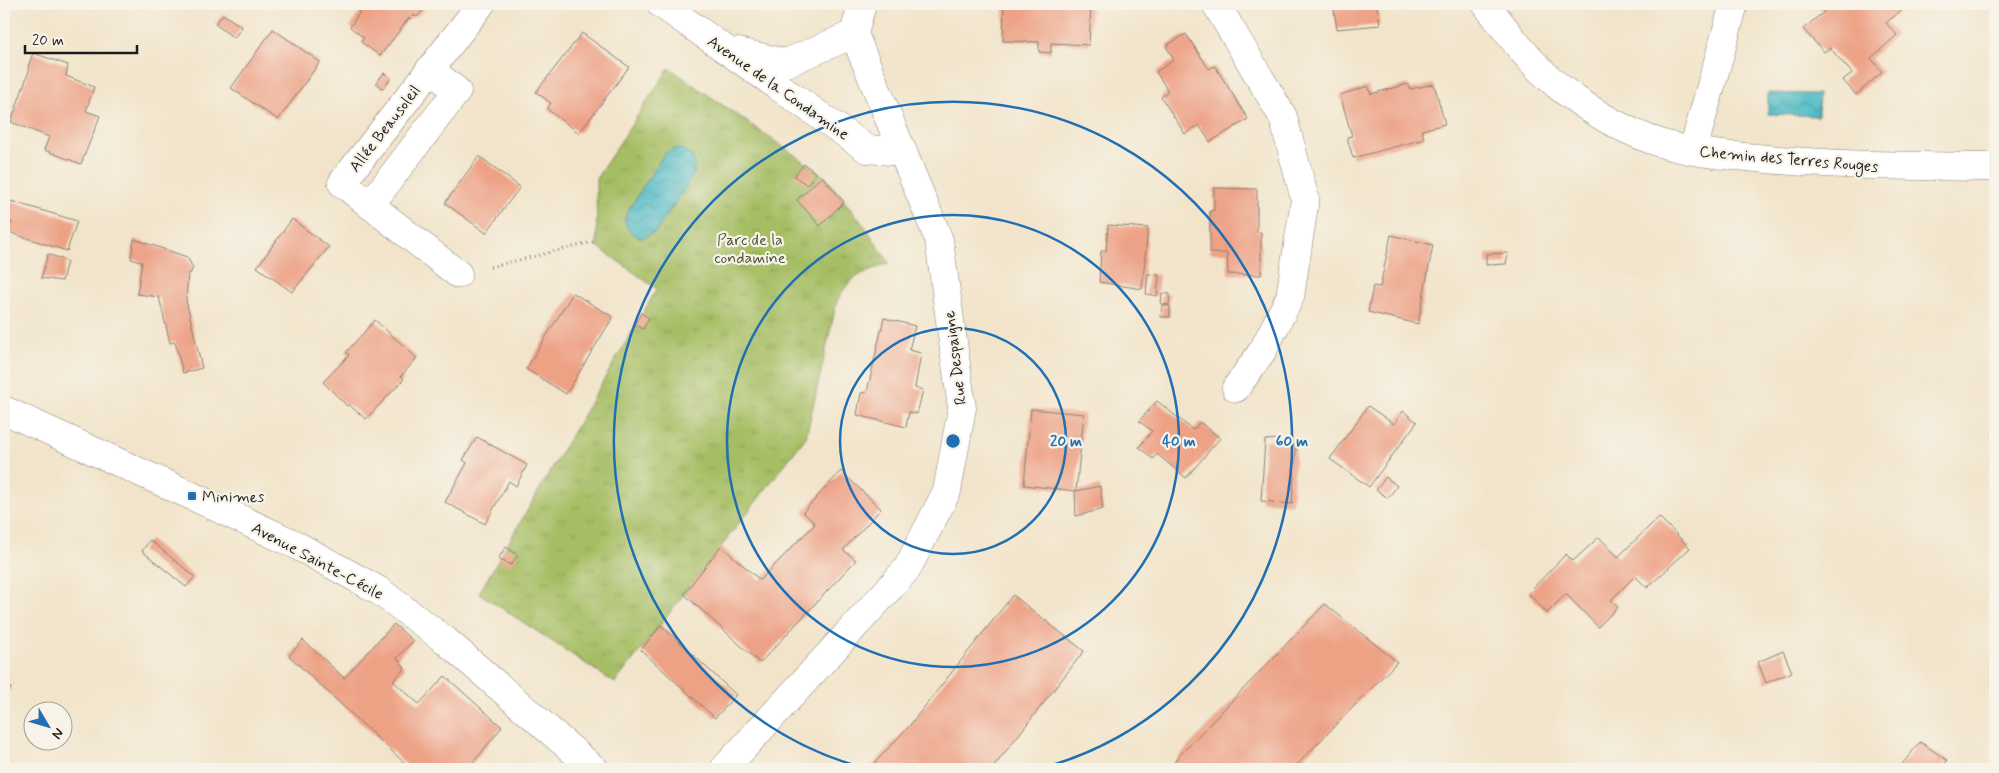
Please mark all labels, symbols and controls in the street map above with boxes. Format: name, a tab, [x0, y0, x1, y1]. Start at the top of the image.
scale bar	[25, 22, 138, 54]
text: 20 m	[32, 31, 64, 51]
street label: Avenue de la Condamine	[703, 31, 853, 145]
street label: Allée Beausoleil	[345, 81, 426, 177]
street label: Chemin des Terres Rouges	[1699, 141, 1879, 179]
park label: Parc de la condamine	[714, 230, 786, 269]
street label: Rue Despaigne	[939, 309, 972, 406]
centre of rings	[944, 432, 962, 450]
text: 20 m	[1050, 432, 1082, 452]
text: 40 m	[1162, 432, 1196, 452]
text: 60 m	[1276, 432, 1308, 452]
place label: Minimes	[202, 487, 264, 508]
marker: Minimes	[186, 490, 198, 502]
street label: Avenue Sainte-Cécile	[248, 518, 387, 605]
north arrow	[22, 700, 72, 750]
text: N	[47, 724, 67, 743]

